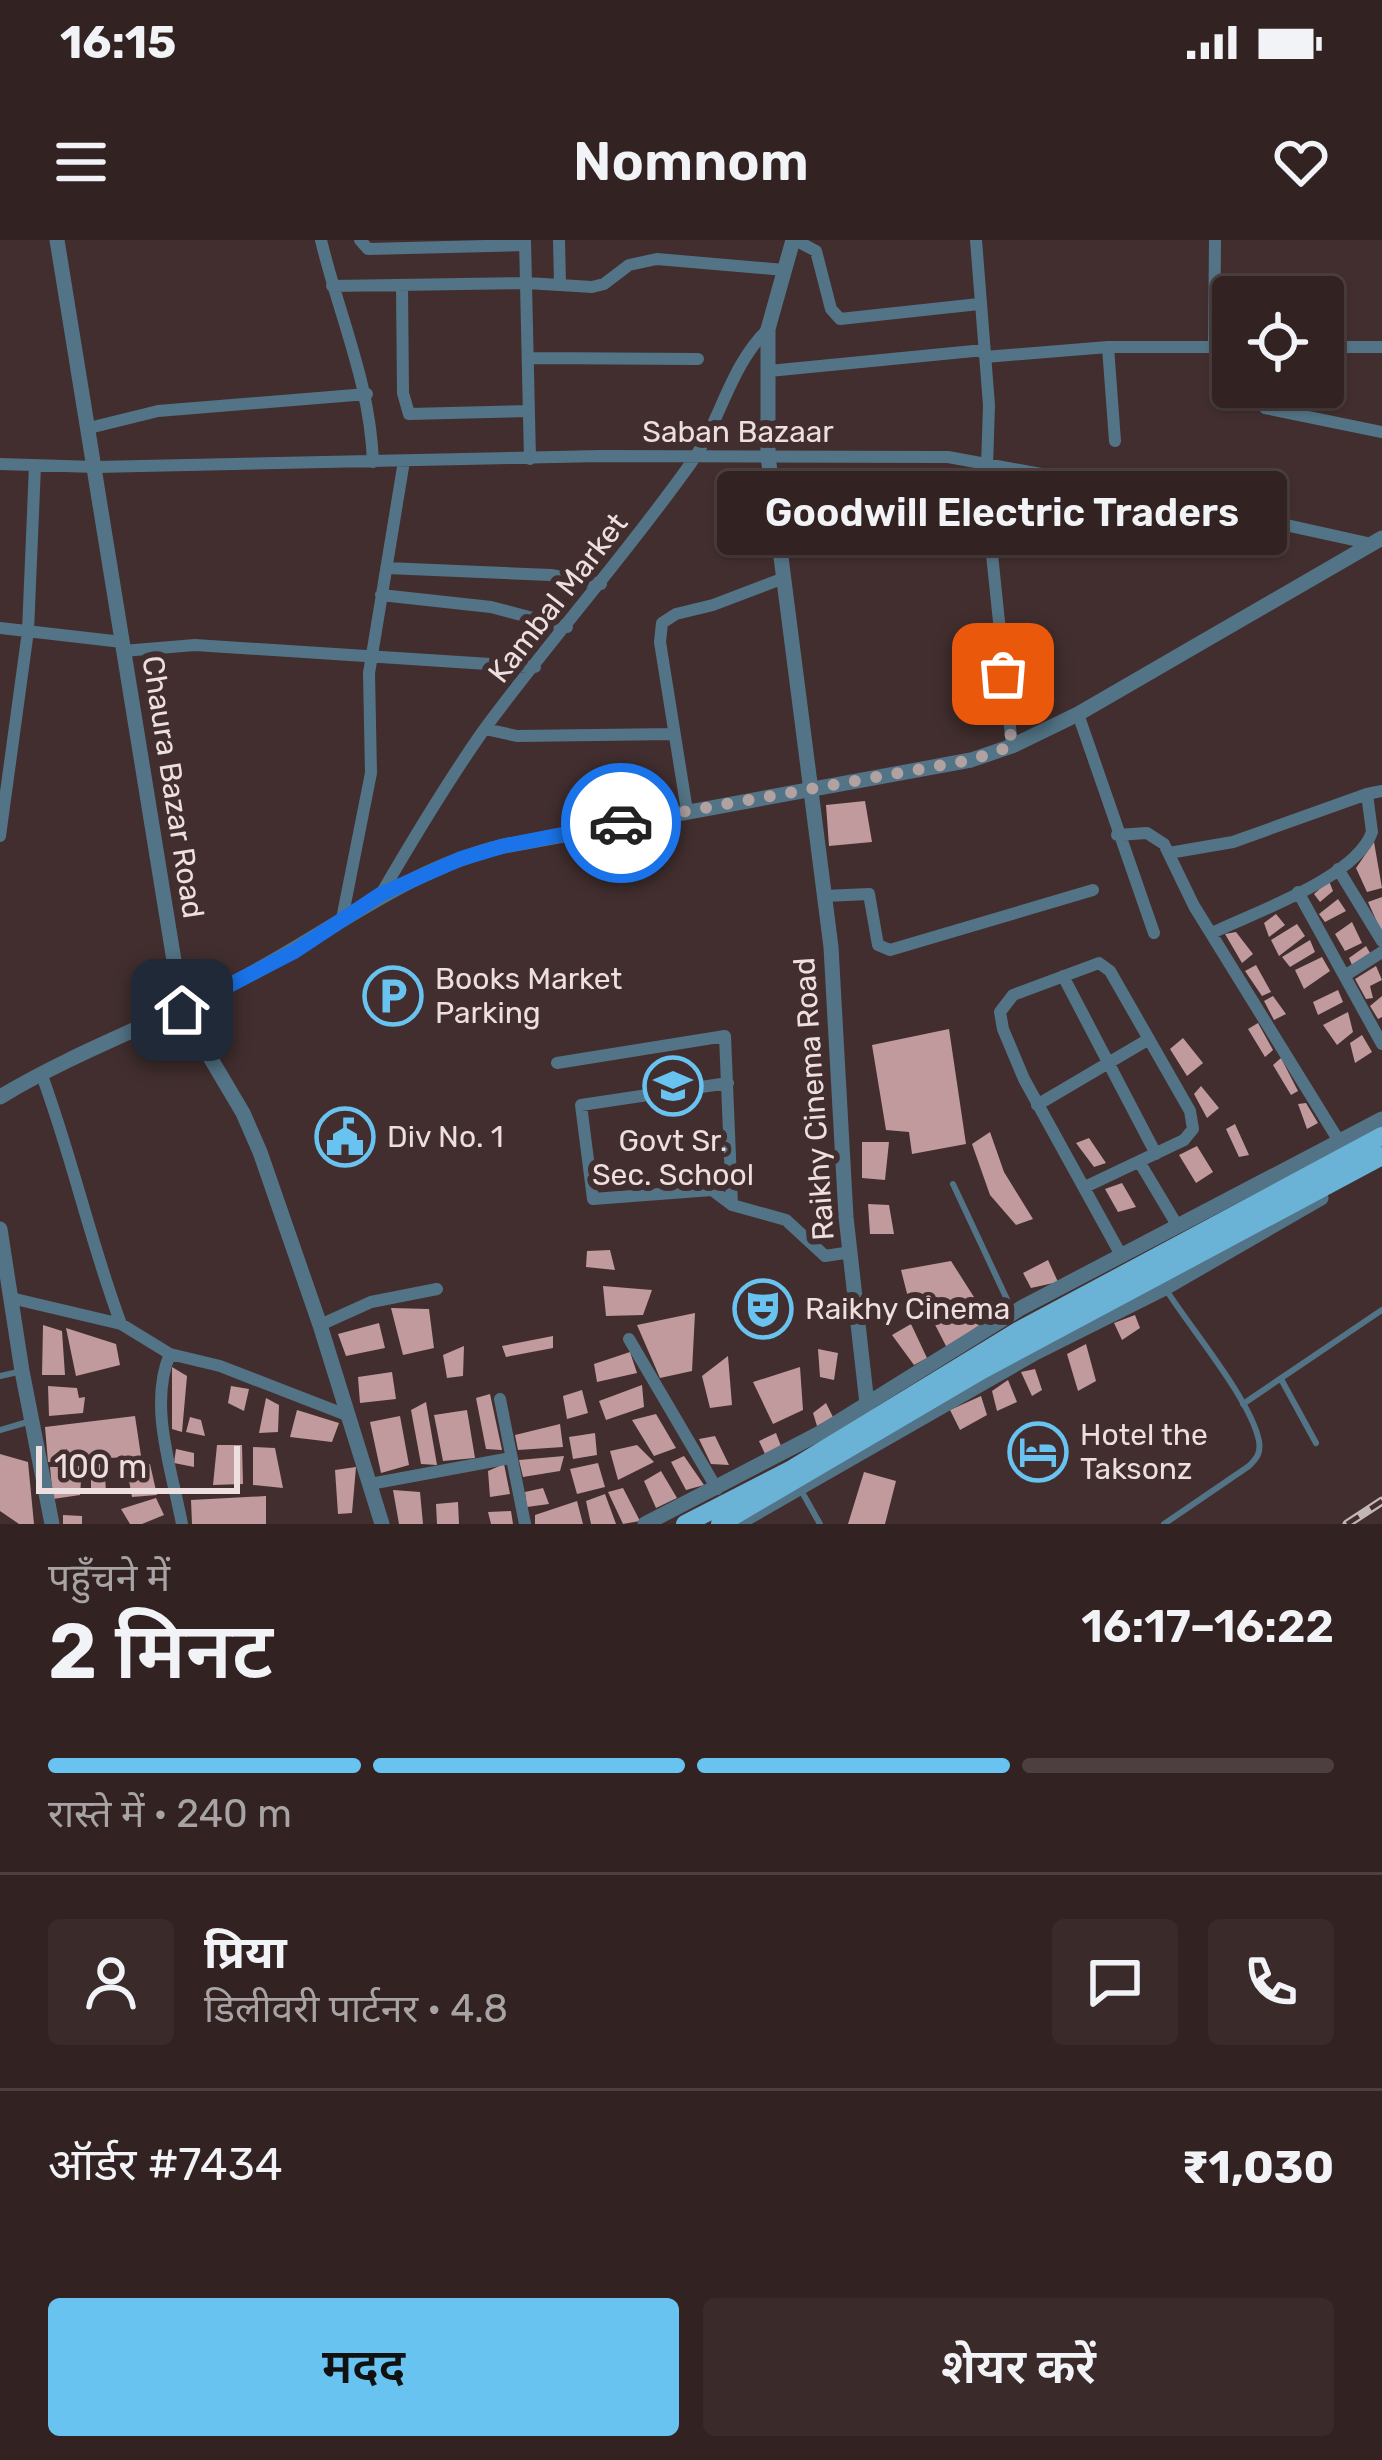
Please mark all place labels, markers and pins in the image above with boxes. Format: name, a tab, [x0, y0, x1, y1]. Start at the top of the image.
callout: Goodwill Electric Traders	[718, 470, 1288, 554]
pin	[952, 623, 1054, 725]
pin	[131, 959, 233, 1061]
place label: Books Market Parking	[435, 961, 623, 1031]
parking icon: Books Market Parking	[362, 965, 424, 1027]
school or university icon: Govt Sr. Sec. School	[642, 1055, 704, 1117]
public building icon: Div No. 1	[314, 1106, 376, 1168]
place label: Div No. 1	[387, 1119, 504, 1155]
place label: Govt Sr. Sec. School	[592, 1123, 754, 1193]
theatre icon: Raikhy Cinema	[732, 1278, 794, 1340]
place label: Raikhy Cinema	[805, 1291, 1010, 1327]
place label: Hotel the Taksonz	[1080, 1417, 1208, 1487]
hotel icon: Hotel the Taksonz	[1007, 1421, 1069, 1483]

